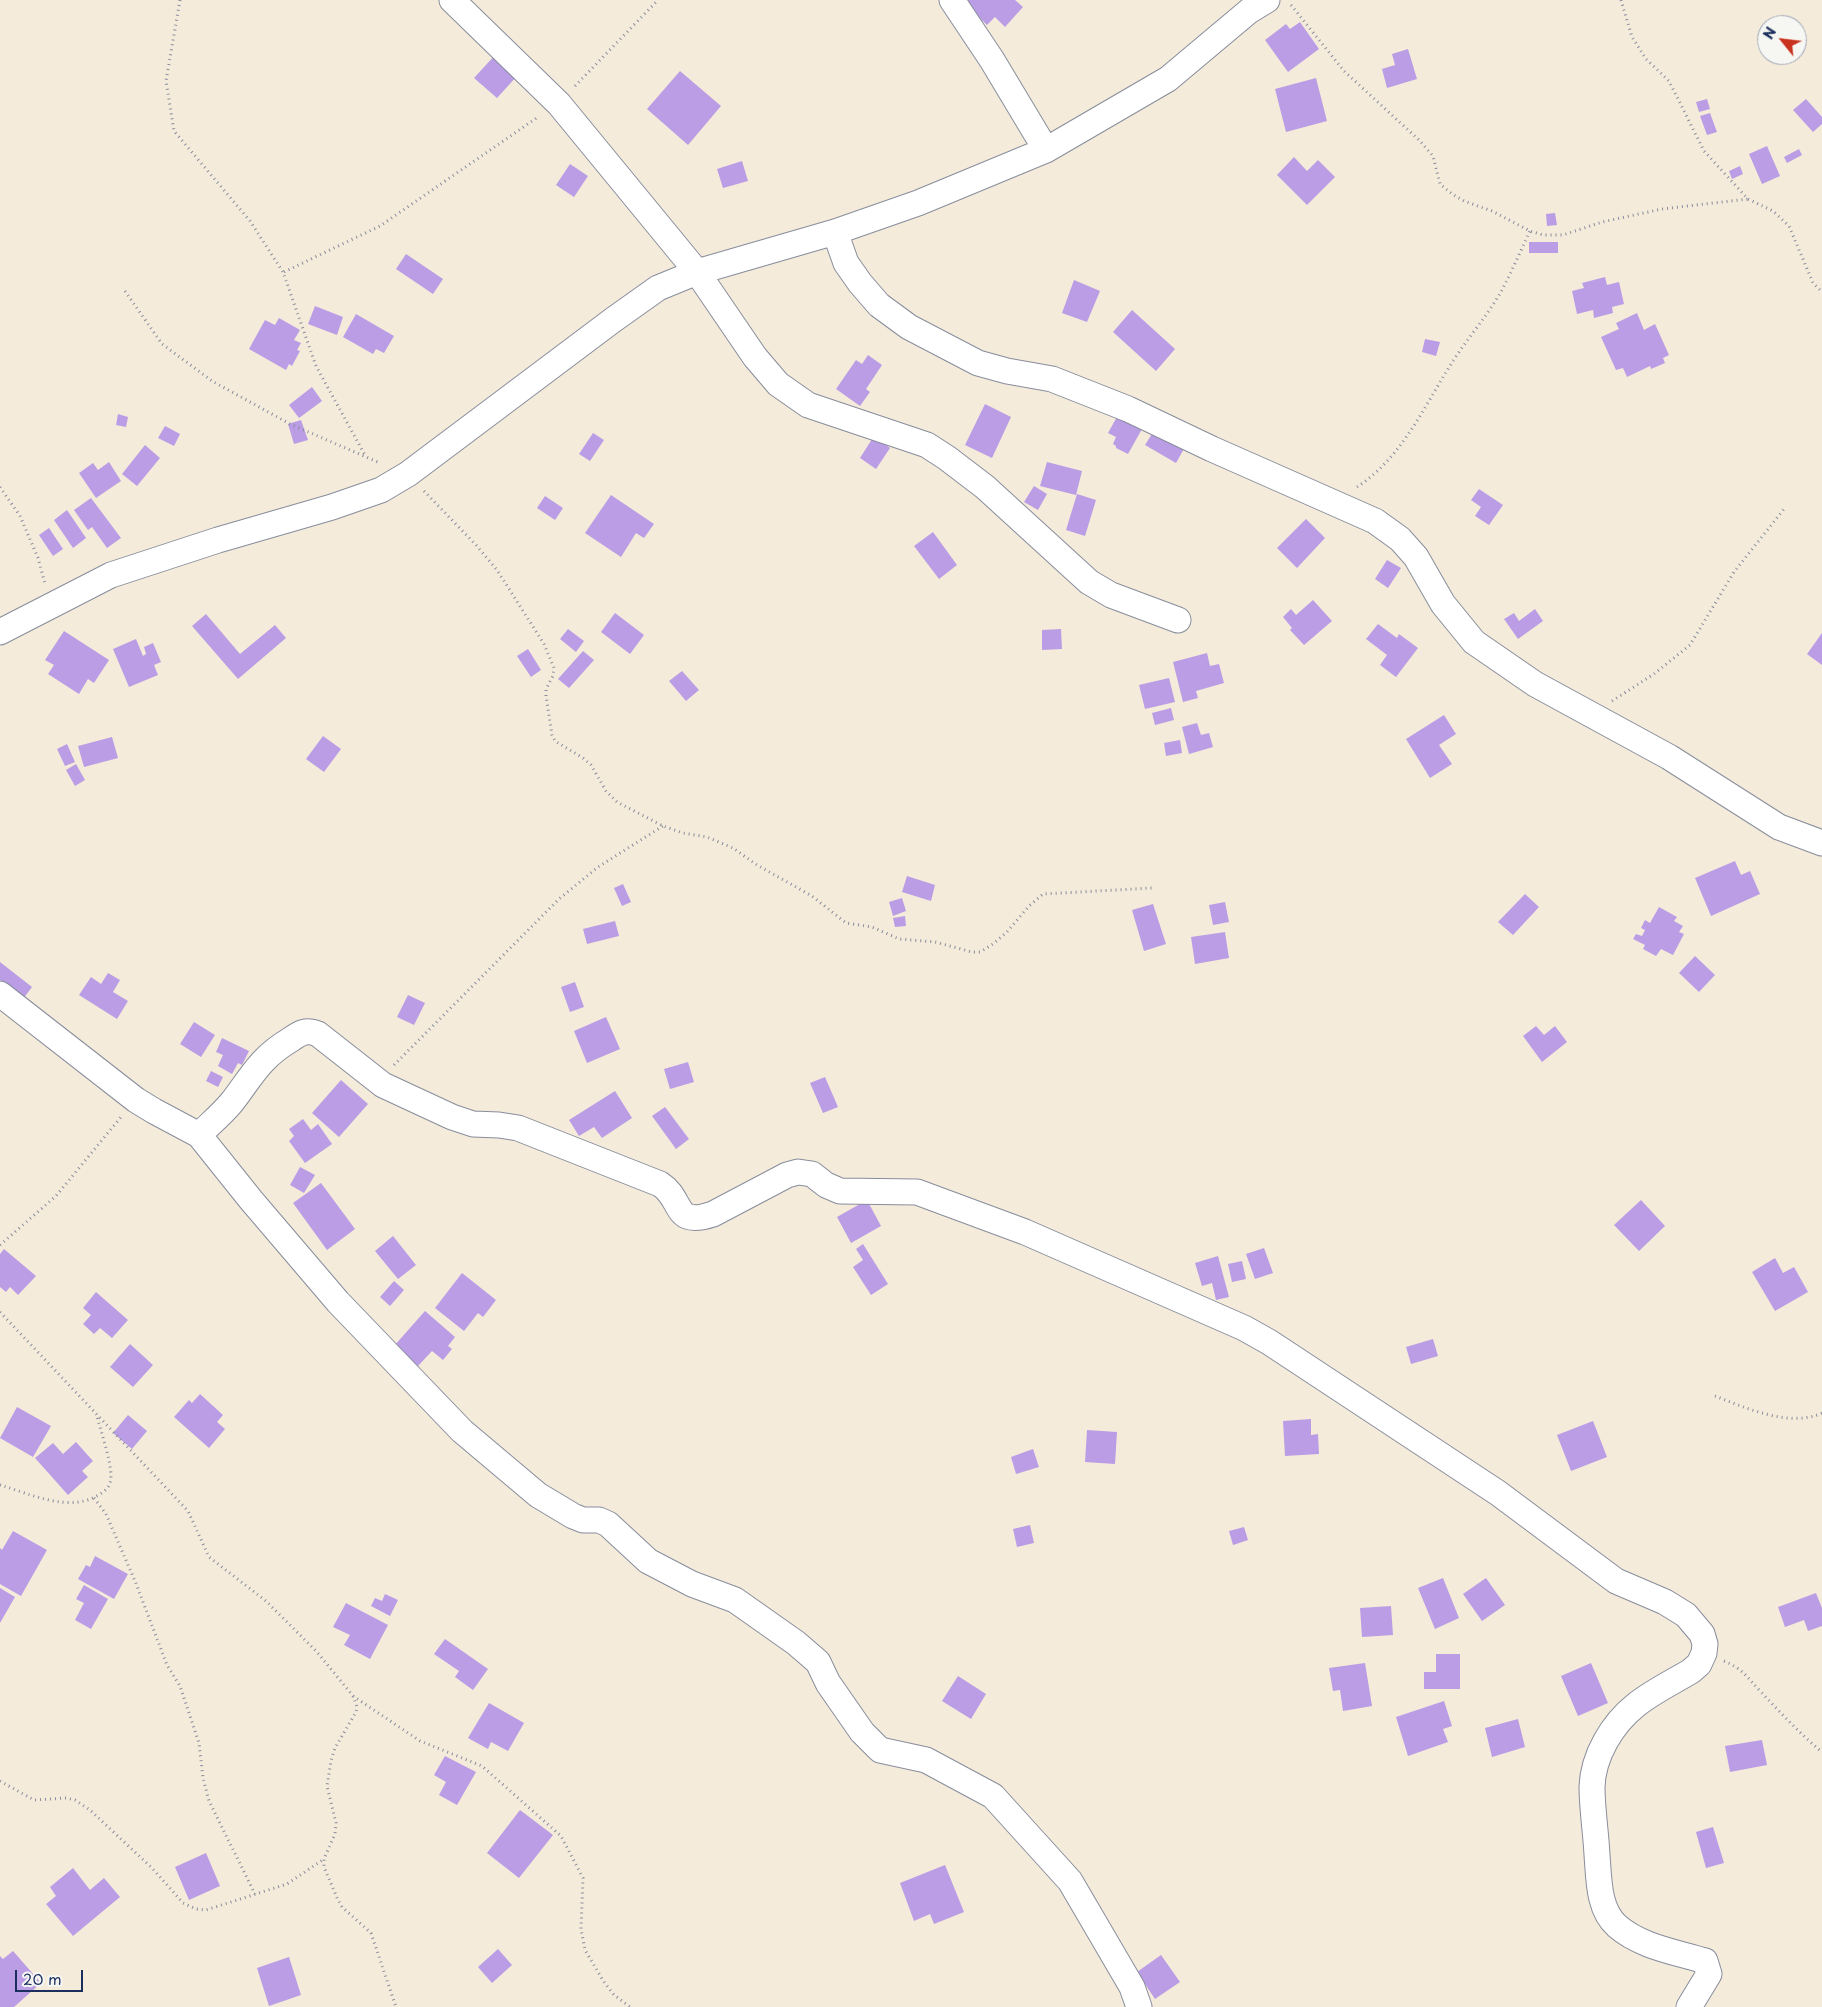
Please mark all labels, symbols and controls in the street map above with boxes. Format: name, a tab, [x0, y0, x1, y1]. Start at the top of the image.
north arrow	[1757, 15, 1807, 65]
text: N	[1757, 23, 1781, 43]
scale bar	[18, 1960, 85, 1992]
text: 20 m	[23, 1967, 62, 1990]

